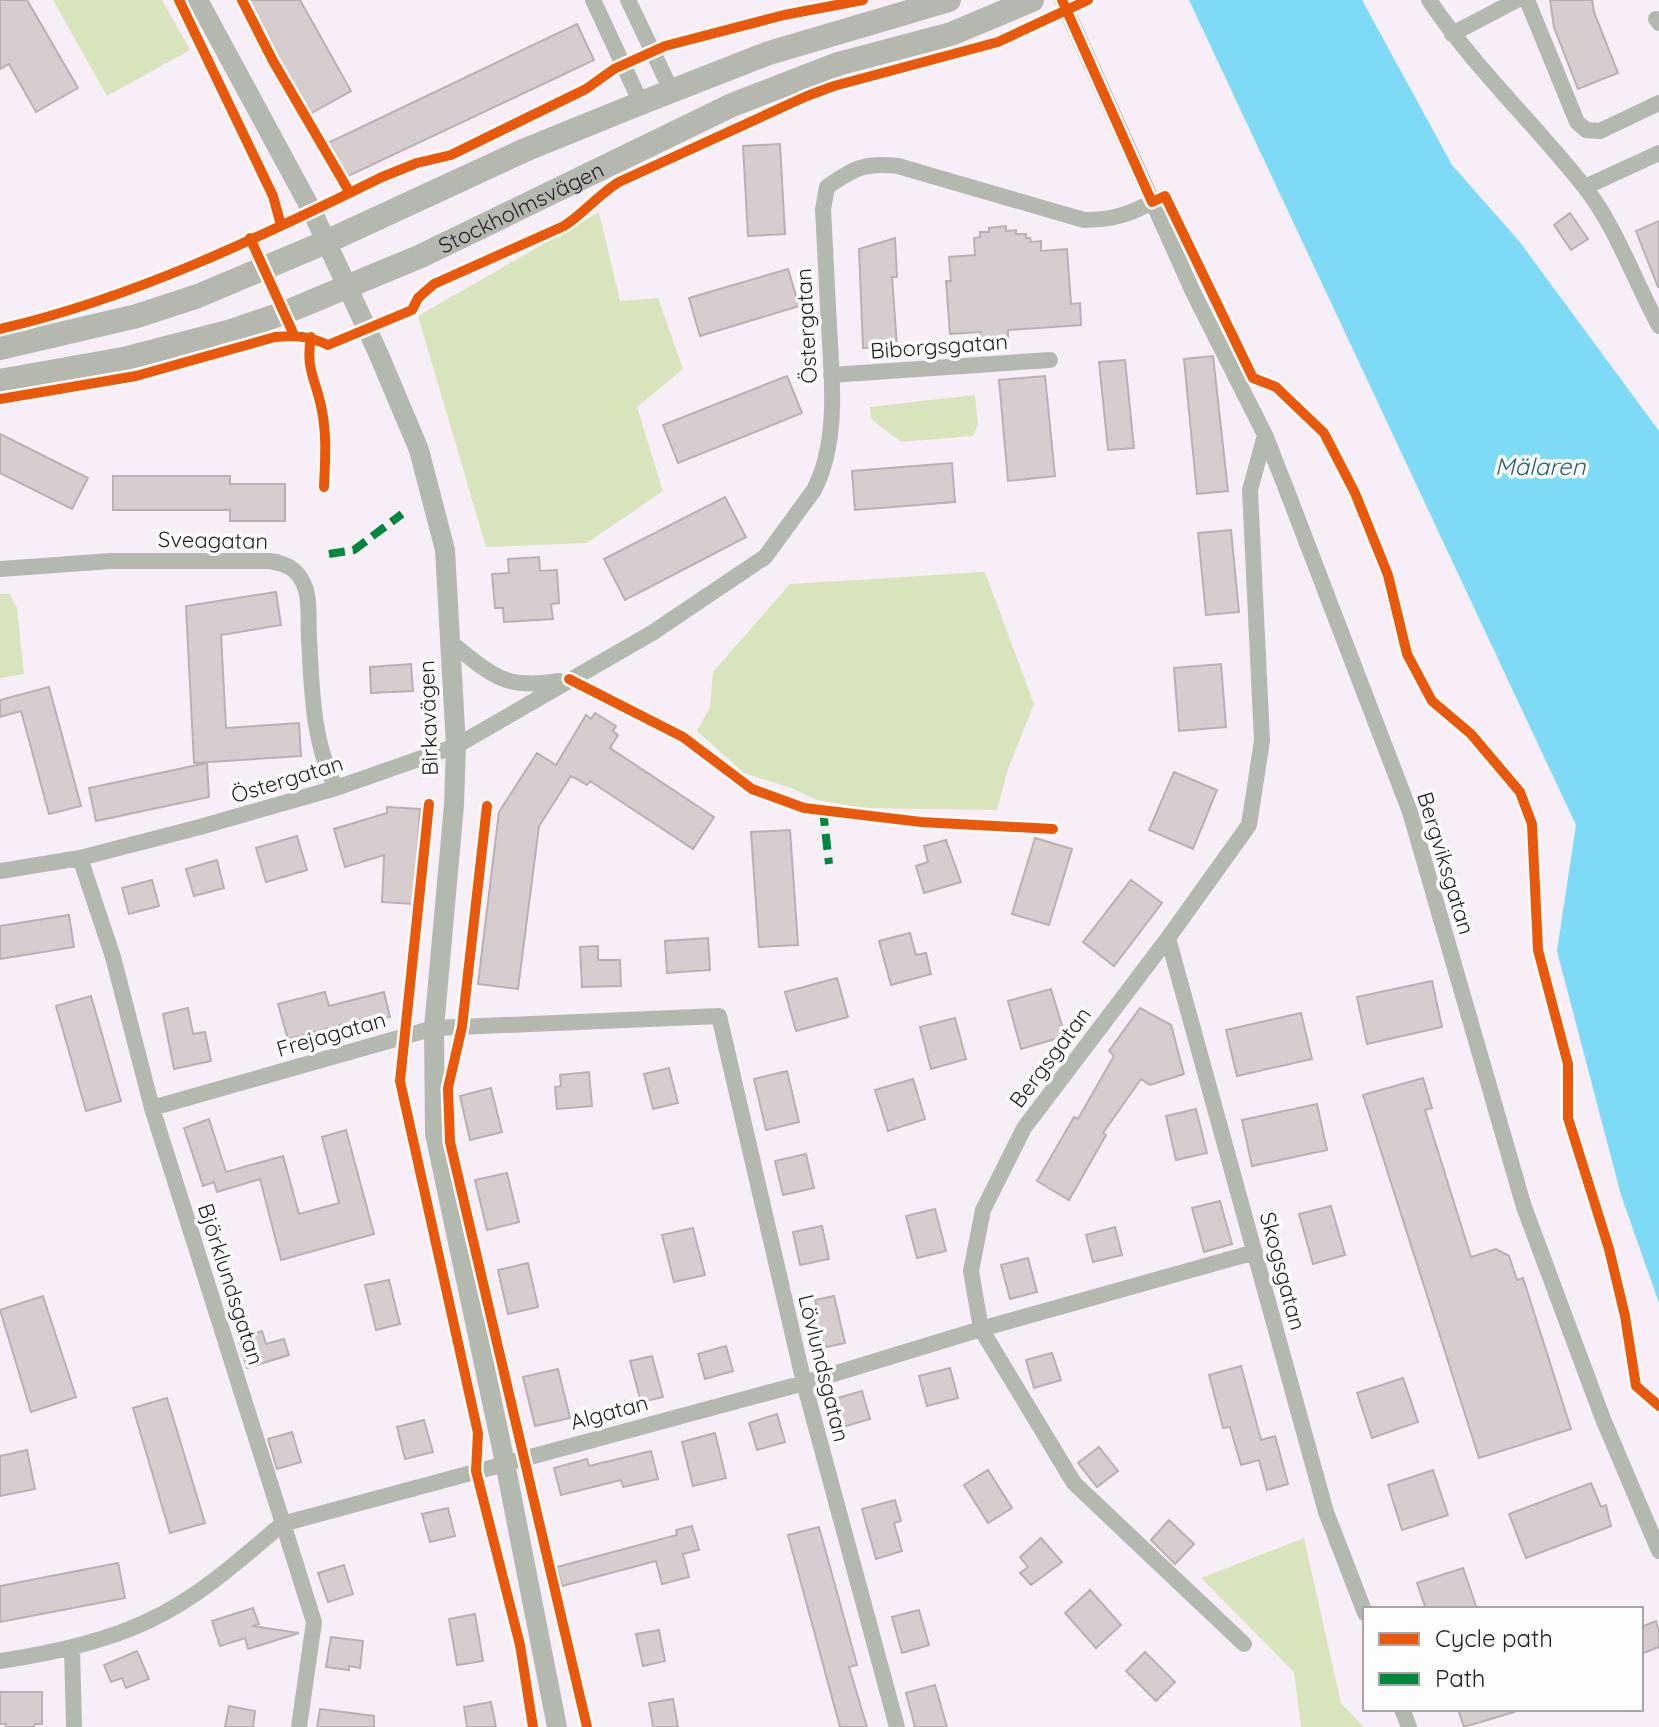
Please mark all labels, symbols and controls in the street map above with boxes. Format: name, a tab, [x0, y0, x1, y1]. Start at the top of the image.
street label: Stockholmsvägen	[434, 155, 608, 260]
street label: Östergatan	[789, 268, 823, 384]
street label: Biborgsgatan	[869, 327, 1009, 365]
water label: Mälaren	[1495, 451, 1586, 481]
street label: Sveagatan	[158, 525, 268, 555]
street label: Birkavägen	[412, 660, 444, 776]
street label: Östergatan	[228, 749, 346, 809]
street label: Bergviksgatan	[1411, 788, 1481, 938]
street label: Bergsgatan	[1003, 1001, 1097, 1113]
street label: Frejagatan	[273, 1005, 389, 1063]
street label: Björklundsgatan	[192, 1200, 270, 1368]
street label: Skogsgatan	[1254, 1209, 1312, 1333]
street label: Lövlundsgatan	[792, 1291, 856, 1445]
street label: Algatan	[567, 1388, 651, 1436]
legend	[1363, 1607, 1643, 1711]
text: Cycle path	[1435, 1623, 1553, 1653]
text: Path	[1435, 1663, 1486, 1693]

